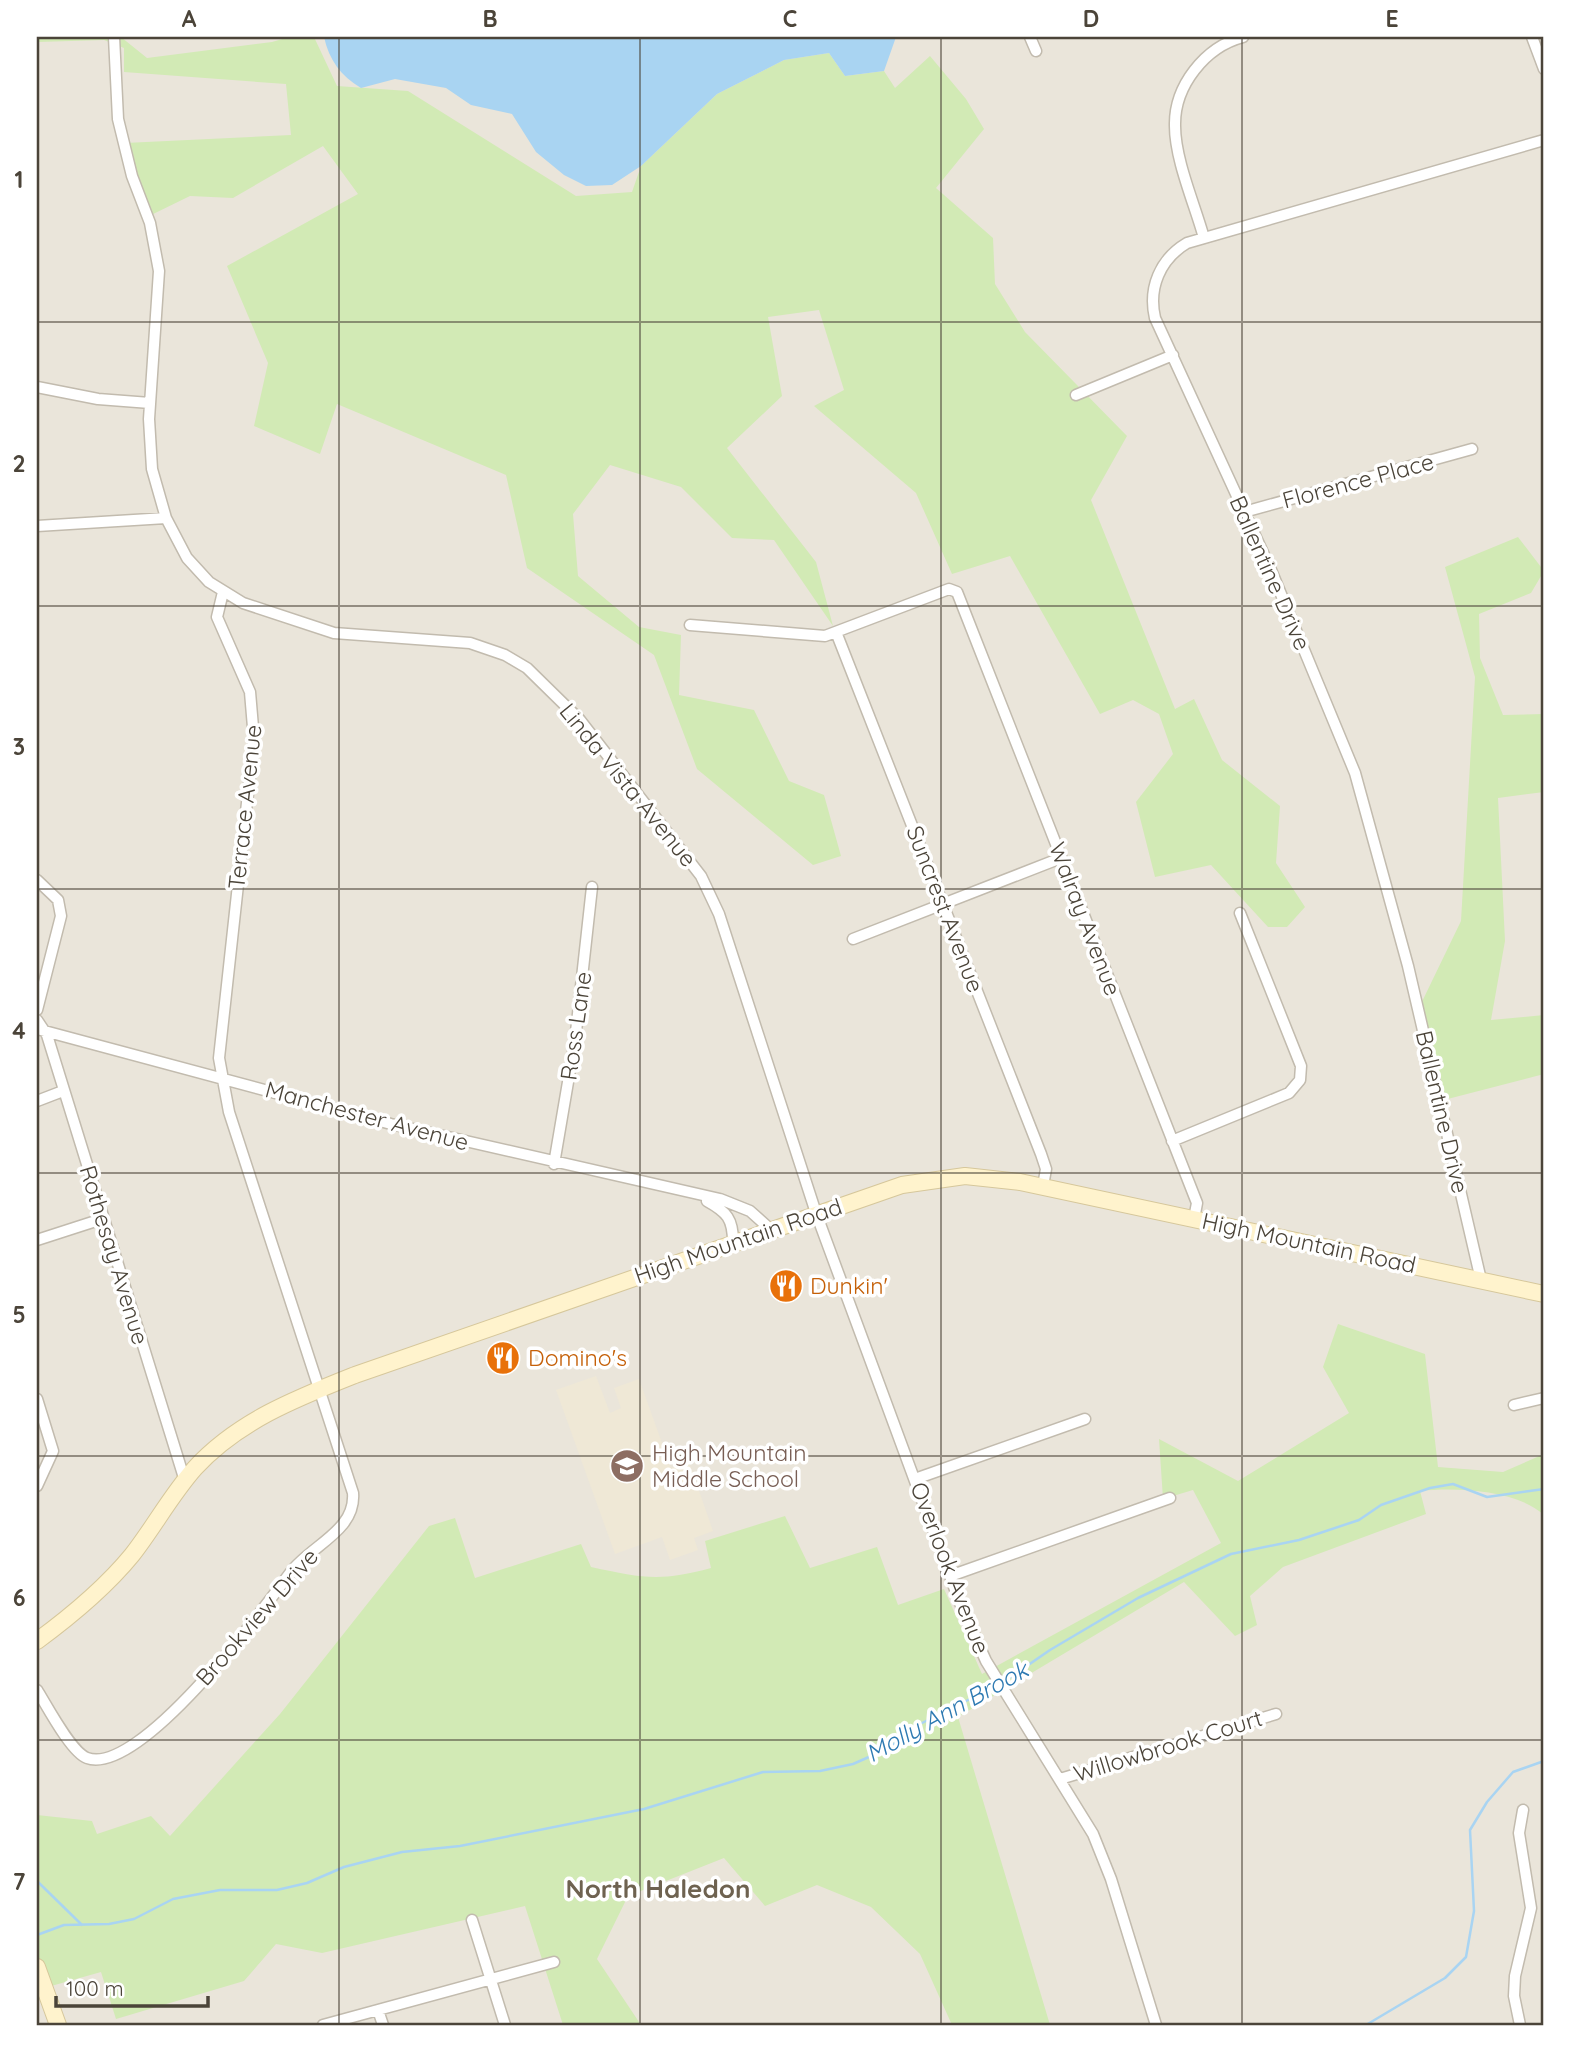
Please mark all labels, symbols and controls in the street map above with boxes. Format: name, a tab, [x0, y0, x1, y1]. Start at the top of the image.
text: A	[182, 4, 197, 33]
text: B	[482, 4, 498, 33]
text: C	[783, 4, 797, 33]
text: D	[1083, 4, 1099, 33]
text: E	[1385, 4, 1399, 33]
text: 1	[15, 165, 23, 194]
street label: Florence Place	[1279, 446, 1437, 515]
text: 2	[12, 449, 26, 478]
street label: Ballentine Drive	[1223, 491, 1318, 655]
street label: Linda Vista Avenue	[553, 697, 703, 872]
street label: Terrace Avenue	[221, 723, 268, 891]
text: 3	[13, 732, 25, 761]
street label: Suncrest Avenue	[900, 821, 991, 996]
street label: Walray Avenue	[1043, 838, 1128, 1000]
street label: Ross Lane	[554, 970, 597, 1082]
text: 4	[12, 1016, 26, 1045]
street label: Ballentine Drive	[1410, 1028, 1475, 1196]
street label: Manchester Avenue	[262, 1074, 472, 1157]
street label: Rothesay Avenue	[73, 1162, 156, 1348]
street label: High Mountain Road	[630, 1191, 846, 1290]
street label: High Mountain Road	[1200, 1206, 1419, 1279]
restaurant icon: Dunkin'	[767, 1267, 805, 1305]
place label: Dunkin'	[810, 1271, 888, 1300]
text: 5	[12, 1300, 26, 1329]
restaurant icon: Domino's	[484, 1339, 522, 1377]
place label: Domino's	[528, 1343, 627, 1372]
place label: High Mountain Middle School	[652, 1438, 806, 1493]
school or university icon: High Mountain Middle School	[608, 1447, 646, 1485]
street label: Overlook Avenue	[904, 1478, 997, 1658]
street label: Brookview Drive	[189, 1542, 324, 1691]
text: 6	[13, 1583, 25, 1612]
water label: Molly Ann Brook	[860, 1653, 1035, 1768]
street label: Willowbrook Court	[1070, 1703, 1266, 1788]
text: 7	[13, 1867, 26, 1896]
district label: North Haledon	[566, 1872, 750, 1905]
scale bar	[56, 1964, 208, 2008]
text: 100 m	[66, 1975, 124, 2001]

